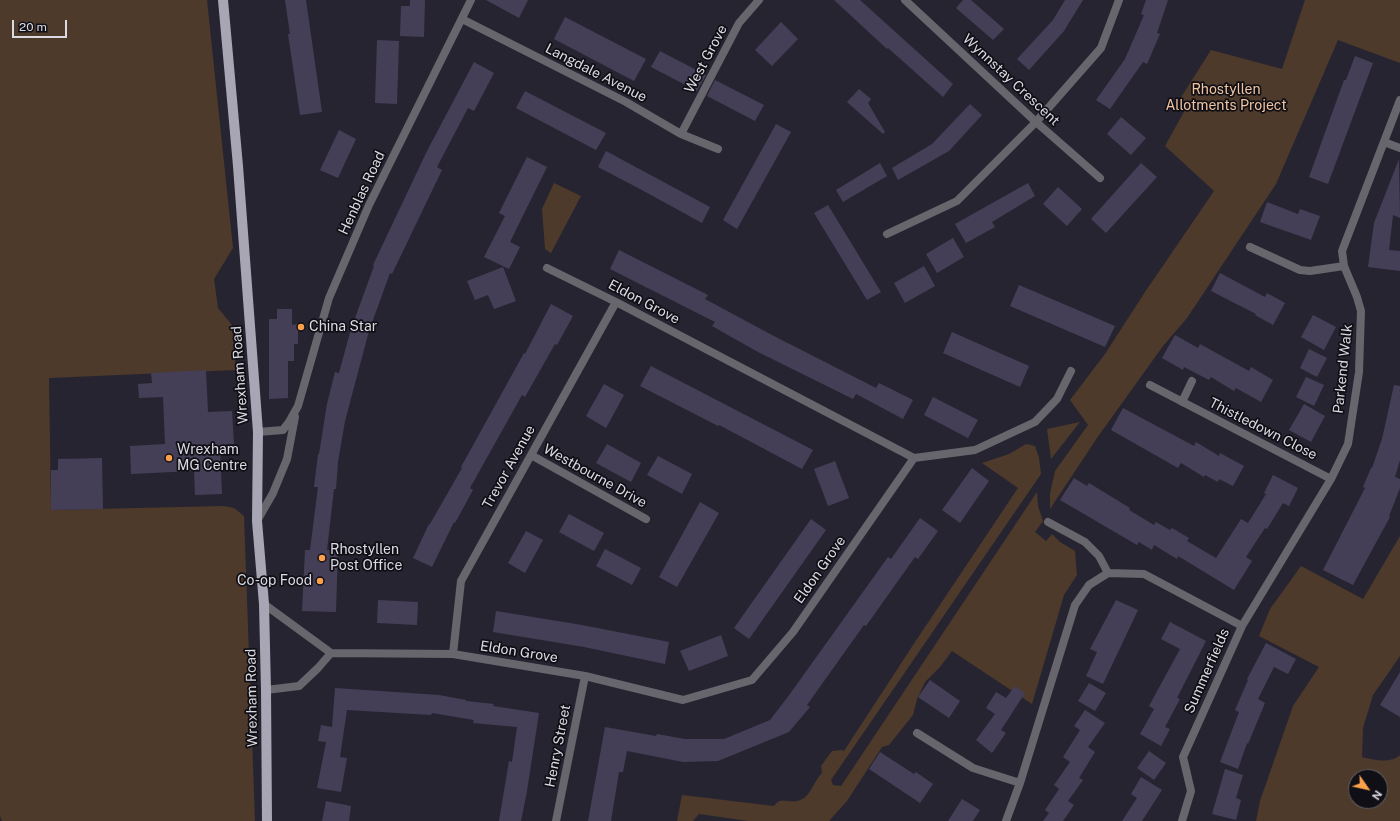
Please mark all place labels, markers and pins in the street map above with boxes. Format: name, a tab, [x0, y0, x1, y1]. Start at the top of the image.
place label: China Star	[309, 319, 377, 335]
marker: China Star	[296, 322, 306, 332]
place label: Wrexham MG Centre	[177, 442, 247, 474]
marker: Wrexham MG Centre	[164, 453, 174, 463]
place label: Rhostyllen Post Office	[330, 542, 402, 574]
marker: Rhostyllen Post Office	[317, 553, 327, 563]
place label: Co-op Food	[237, 573, 312, 589]
marker: Co-op Food	[315, 576, 325, 586]

